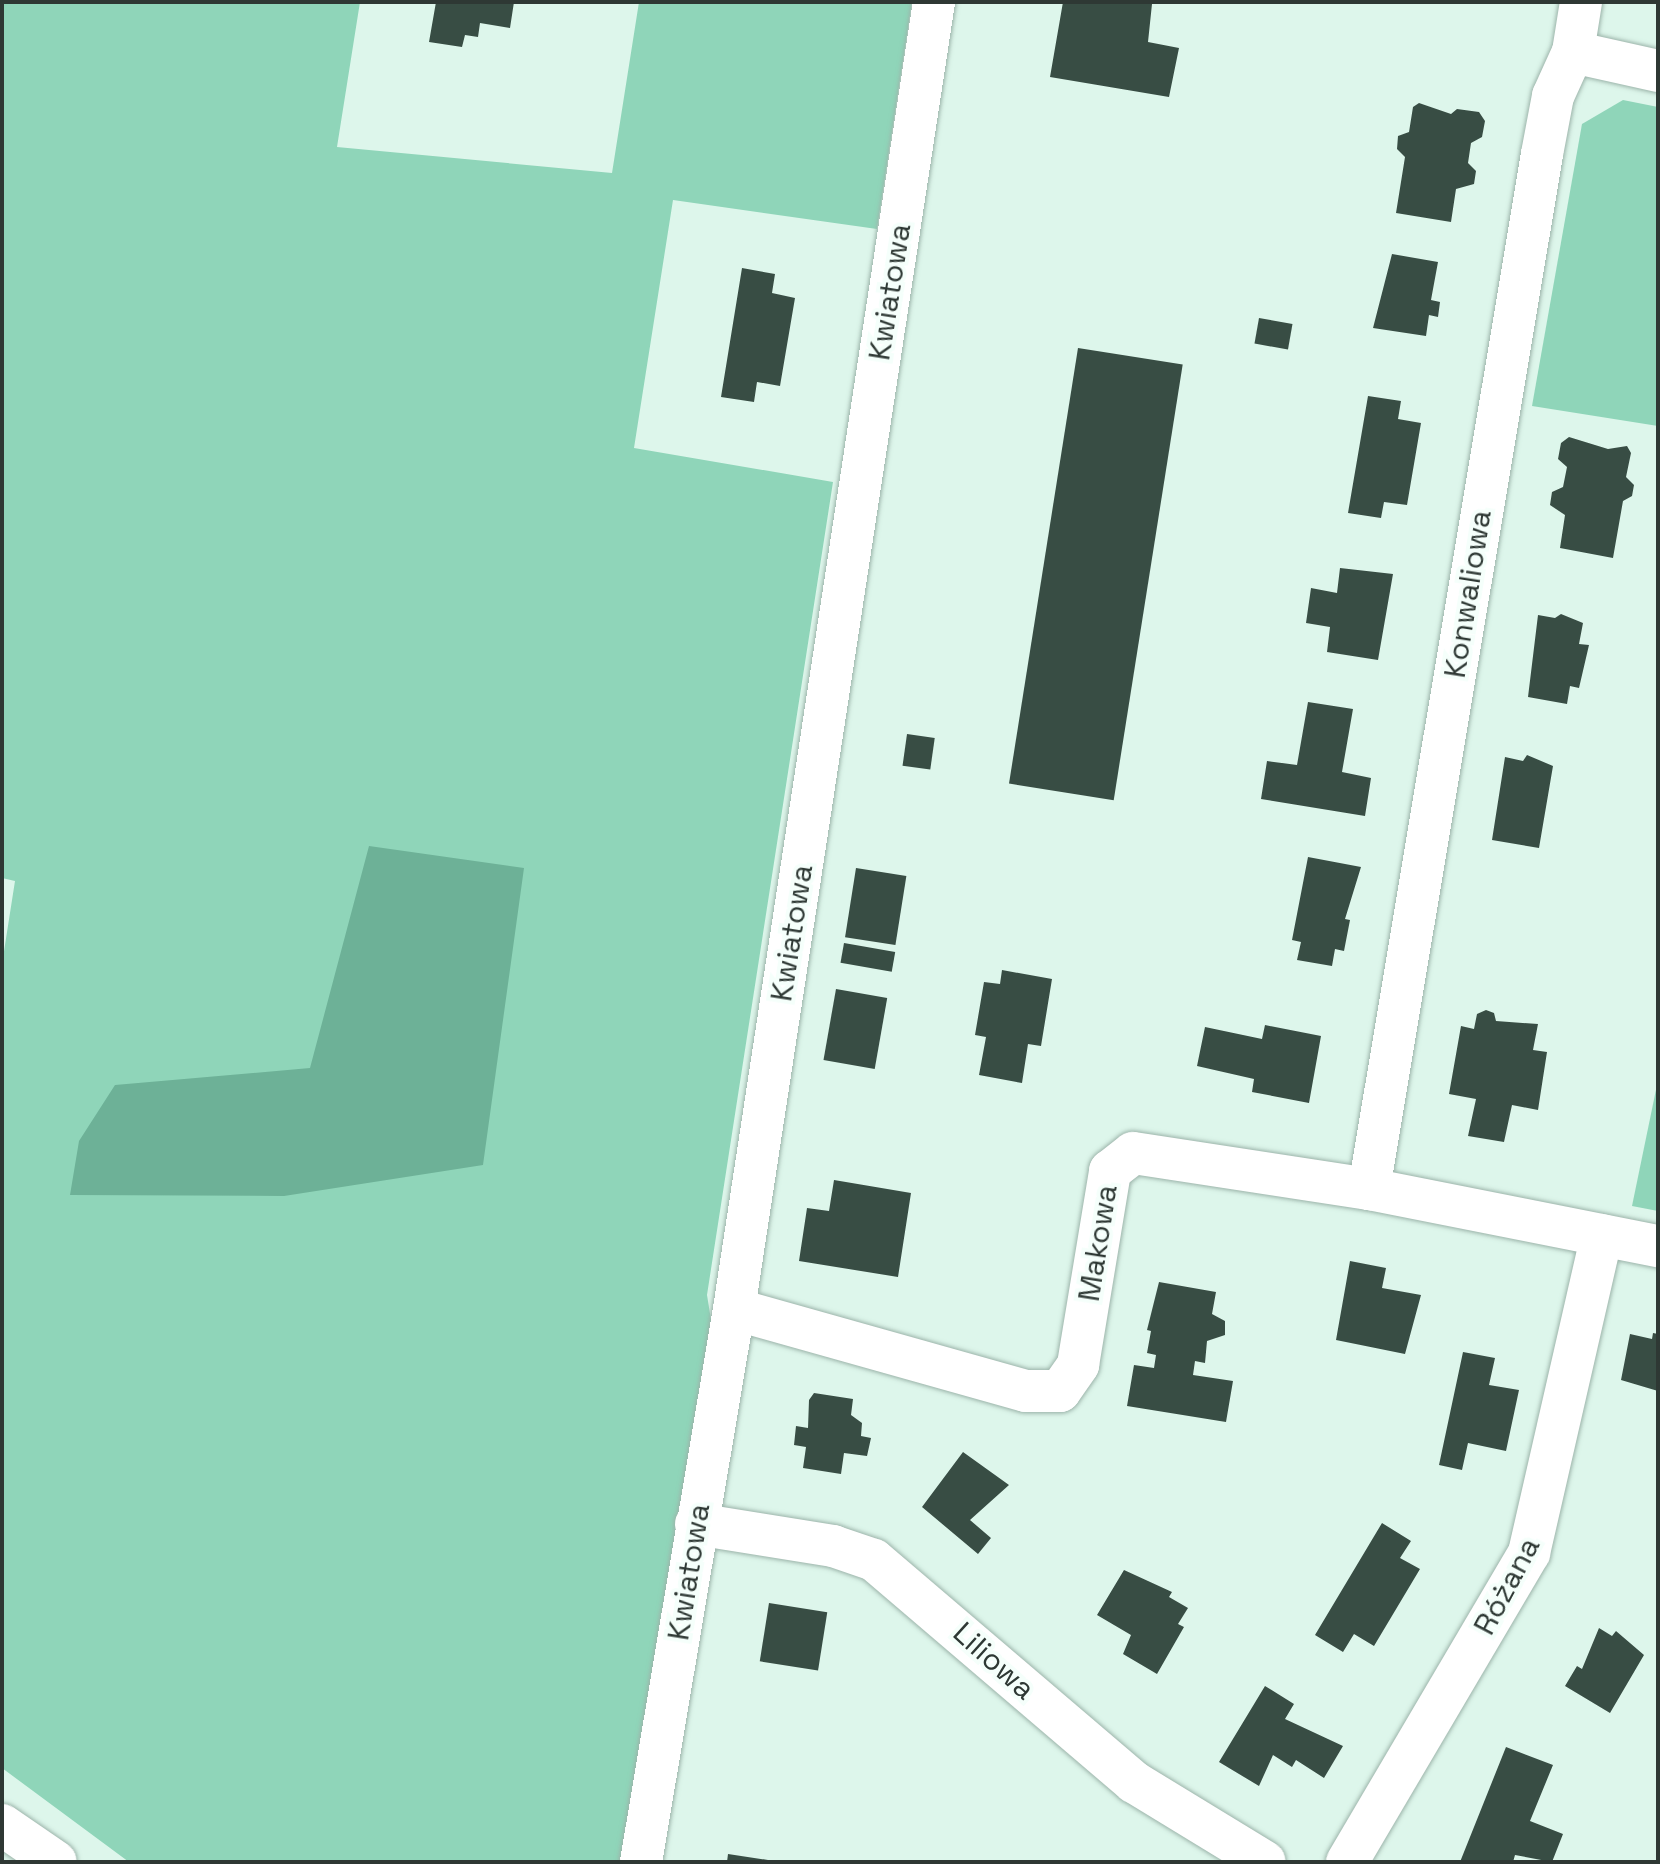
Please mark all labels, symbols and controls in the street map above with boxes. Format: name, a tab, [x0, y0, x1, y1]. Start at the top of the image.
street label: Kwiatowa	[861, 221, 919, 363]
street label: Konwaliowa	[1437, 507, 1499, 681]
street label: Kwiatowa	[763, 862, 821, 1004]
street label: Makowa	[1071, 1182, 1125, 1304]
street label: Kwiatowa	[660, 1501, 718, 1643]
street label: Różana	[1466, 1531, 1548, 1641]
street label: Liliowa	[946, 1615, 1042, 1707]

